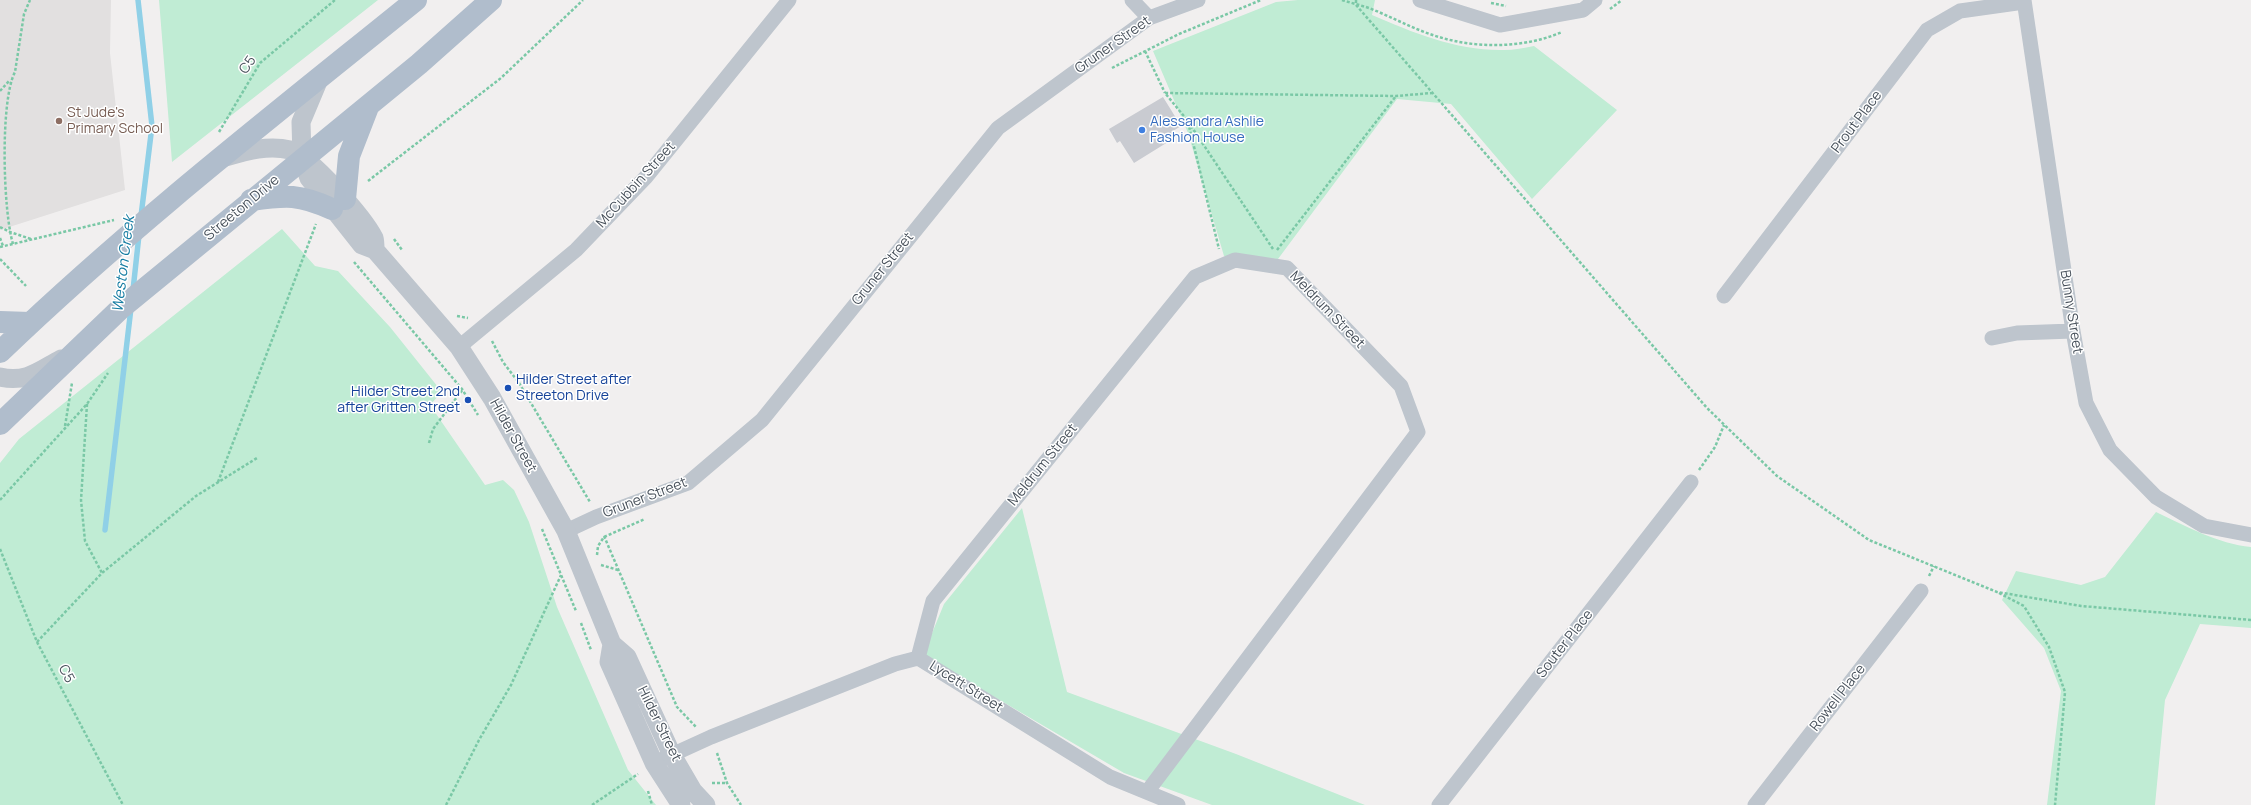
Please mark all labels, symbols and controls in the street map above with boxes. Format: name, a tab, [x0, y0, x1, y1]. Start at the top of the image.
street label: Gruner Street	[1072, 13, 1154, 77]
street label: C5	[236, 53, 260, 77]
street label: Prout Place	[1828, 88, 1886, 156]
place label: St Jude's Primary School	[67, 105, 163, 138]
place label: Alessandra Ashlie Fashion House	[1150, 114, 1264, 146]
marker: St Jude's Primary School	[54, 116, 64, 126]
marker: Alessandra Ashlie Fashion House	[1137, 125, 1147, 135]
street label: McCubbin Street	[593, 139, 679, 231]
street label: Streeton Drive	[201, 172, 283, 244]
water label: Weston Creek	[109, 215, 139, 313]
street label: Gruner Street	[849, 229, 917, 309]
street label: Meldrum Street	[1286, 268, 1368, 352]
street label: Bunny Street	[2056, 269, 2086, 355]
place label: Hilder Street after Streeton Drive	[516, 372, 632, 404]
marker: Hilder Street after Streeton Drive	[503, 383, 513, 393]
place label: Hilder Street 2nd after Gritten Street	[337, 384, 460, 416]
marker: Hilder Street 2nd after Gritten Street	[463, 395, 473, 405]
street label: Hilder Street	[486, 396, 540, 476]
street label: Meldrum Street	[1005, 421, 1081, 509]
street label: Gruner Street	[601, 474, 689, 522]
street label: Souter Place	[1533, 607, 1597, 681]
street label: Lycett Street	[926, 658, 1006, 716]
street label: Rowell Place	[1807, 661, 1869, 735]
street label: C5	[54, 662, 78, 686]
street label: Hilder Street	[634, 684, 684, 764]

